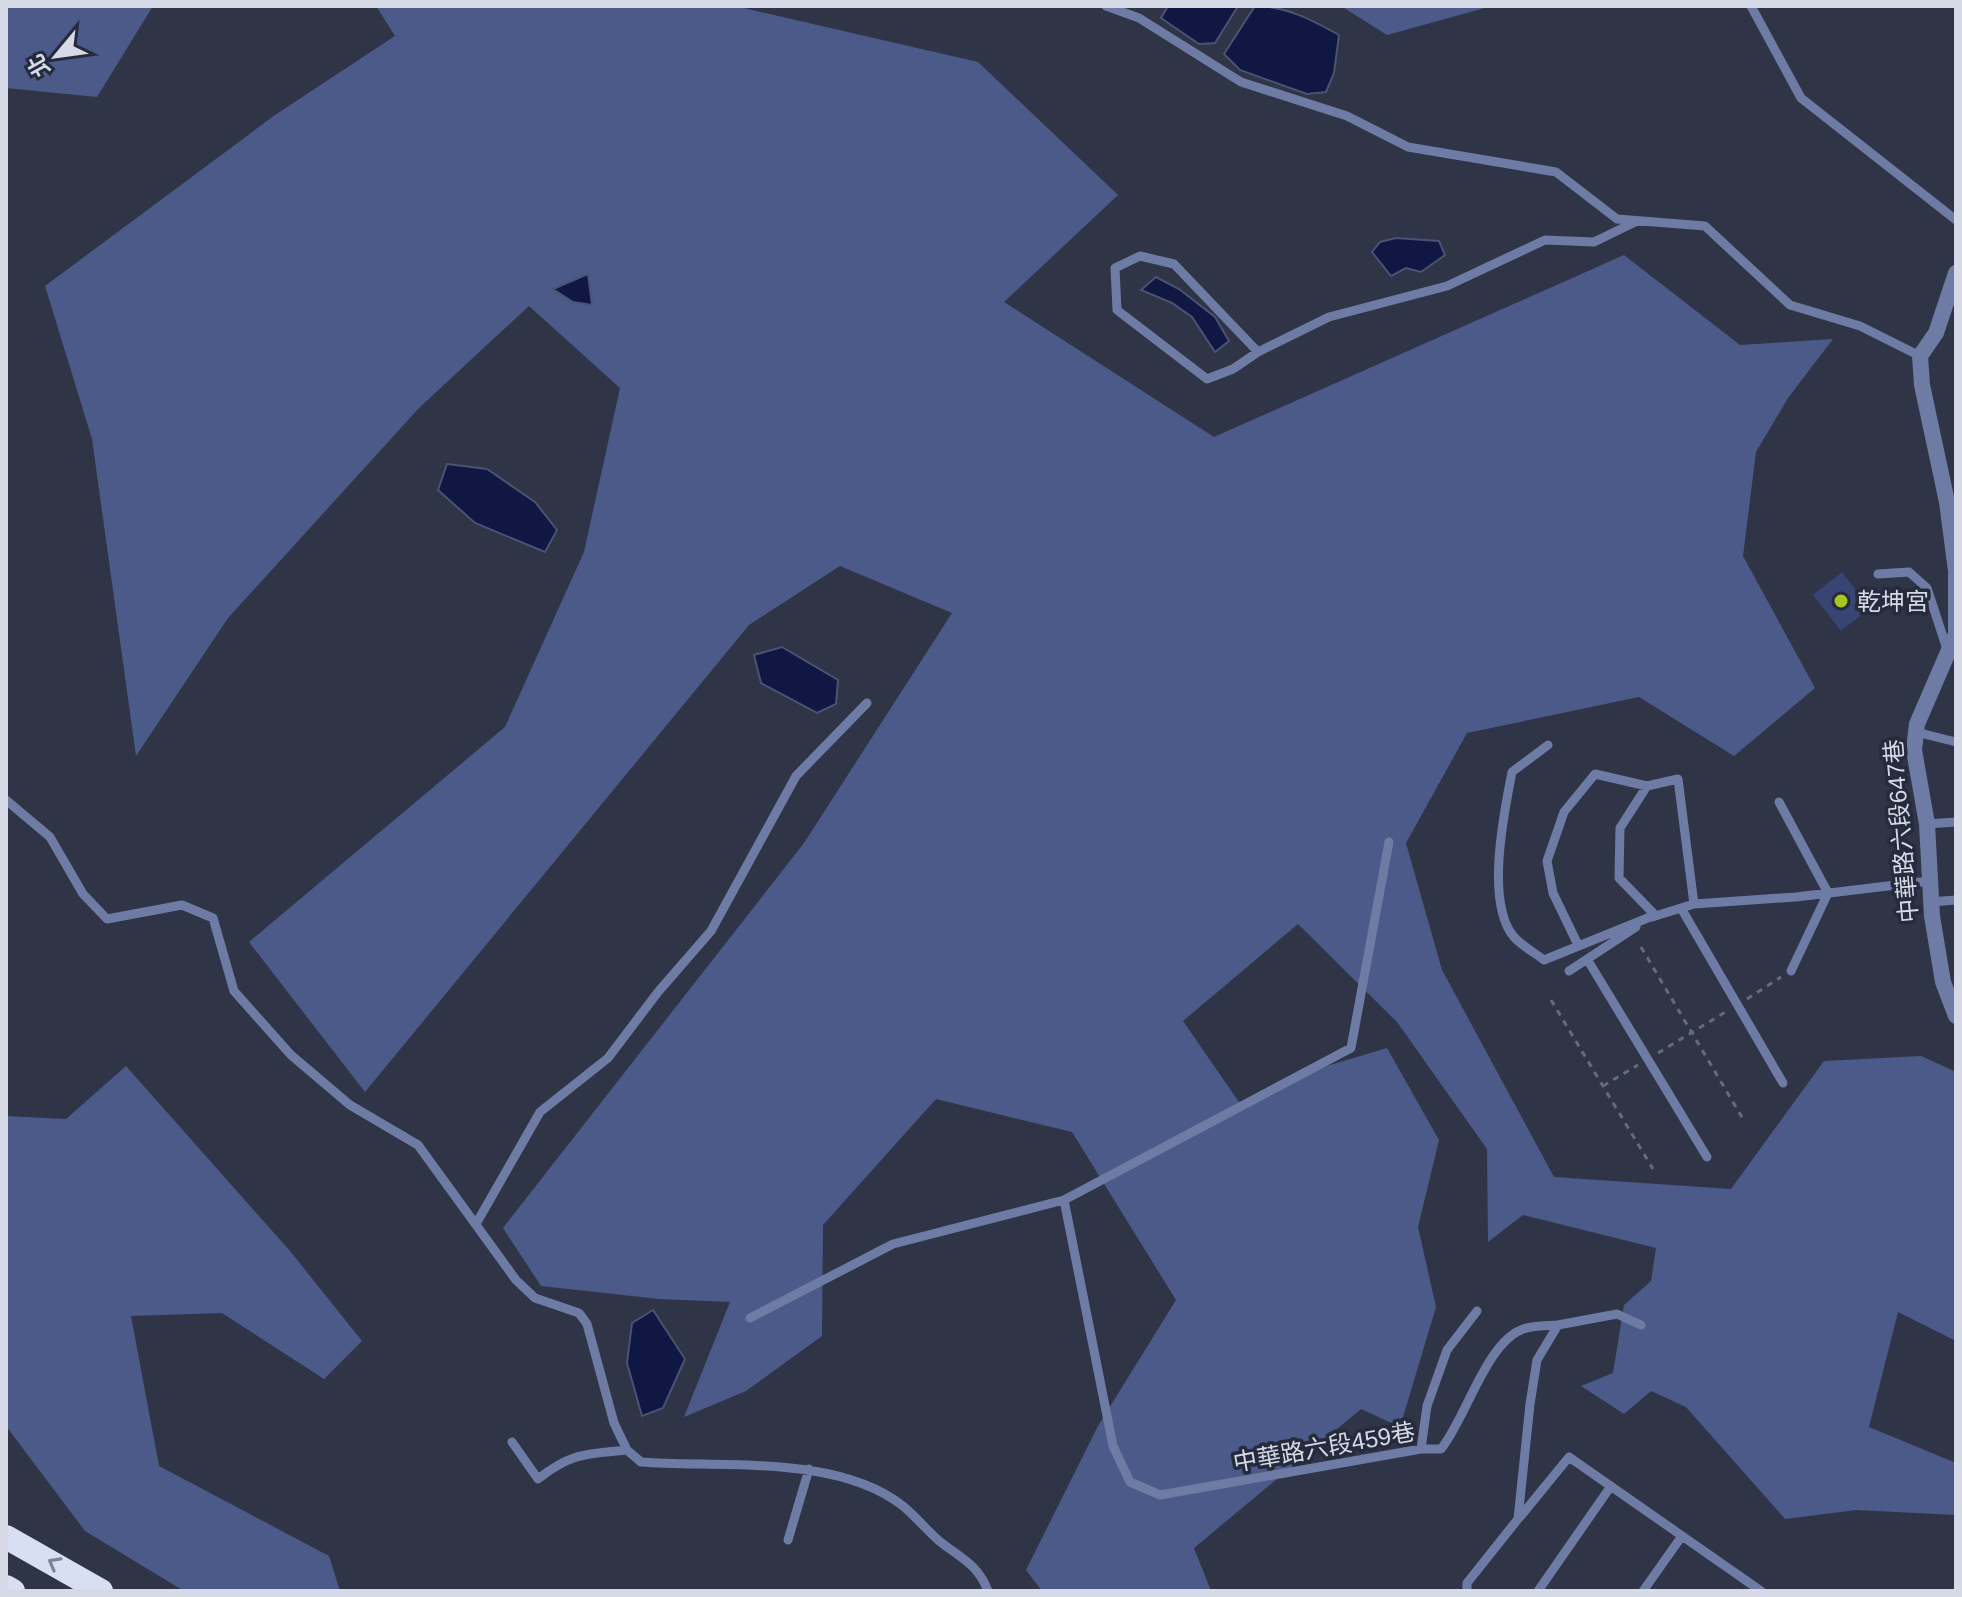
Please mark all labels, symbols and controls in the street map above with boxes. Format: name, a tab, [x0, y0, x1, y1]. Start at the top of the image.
north arrow	[16, 16, 96, 96]
text: 北	[23, 50, 55, 81]
place label: 乾坤宮	[1857, 588, 1929, 615]
marker: 乾坤宮	[1832, 592, 1850, 610]
street label: 中華路六段647巷	[1880, 738, 1922, 924]
street label: 中華路六段459巷	[1231, 1418, 1417, 1476]
one-way arrow	[48, 1557, 63, 1573]

